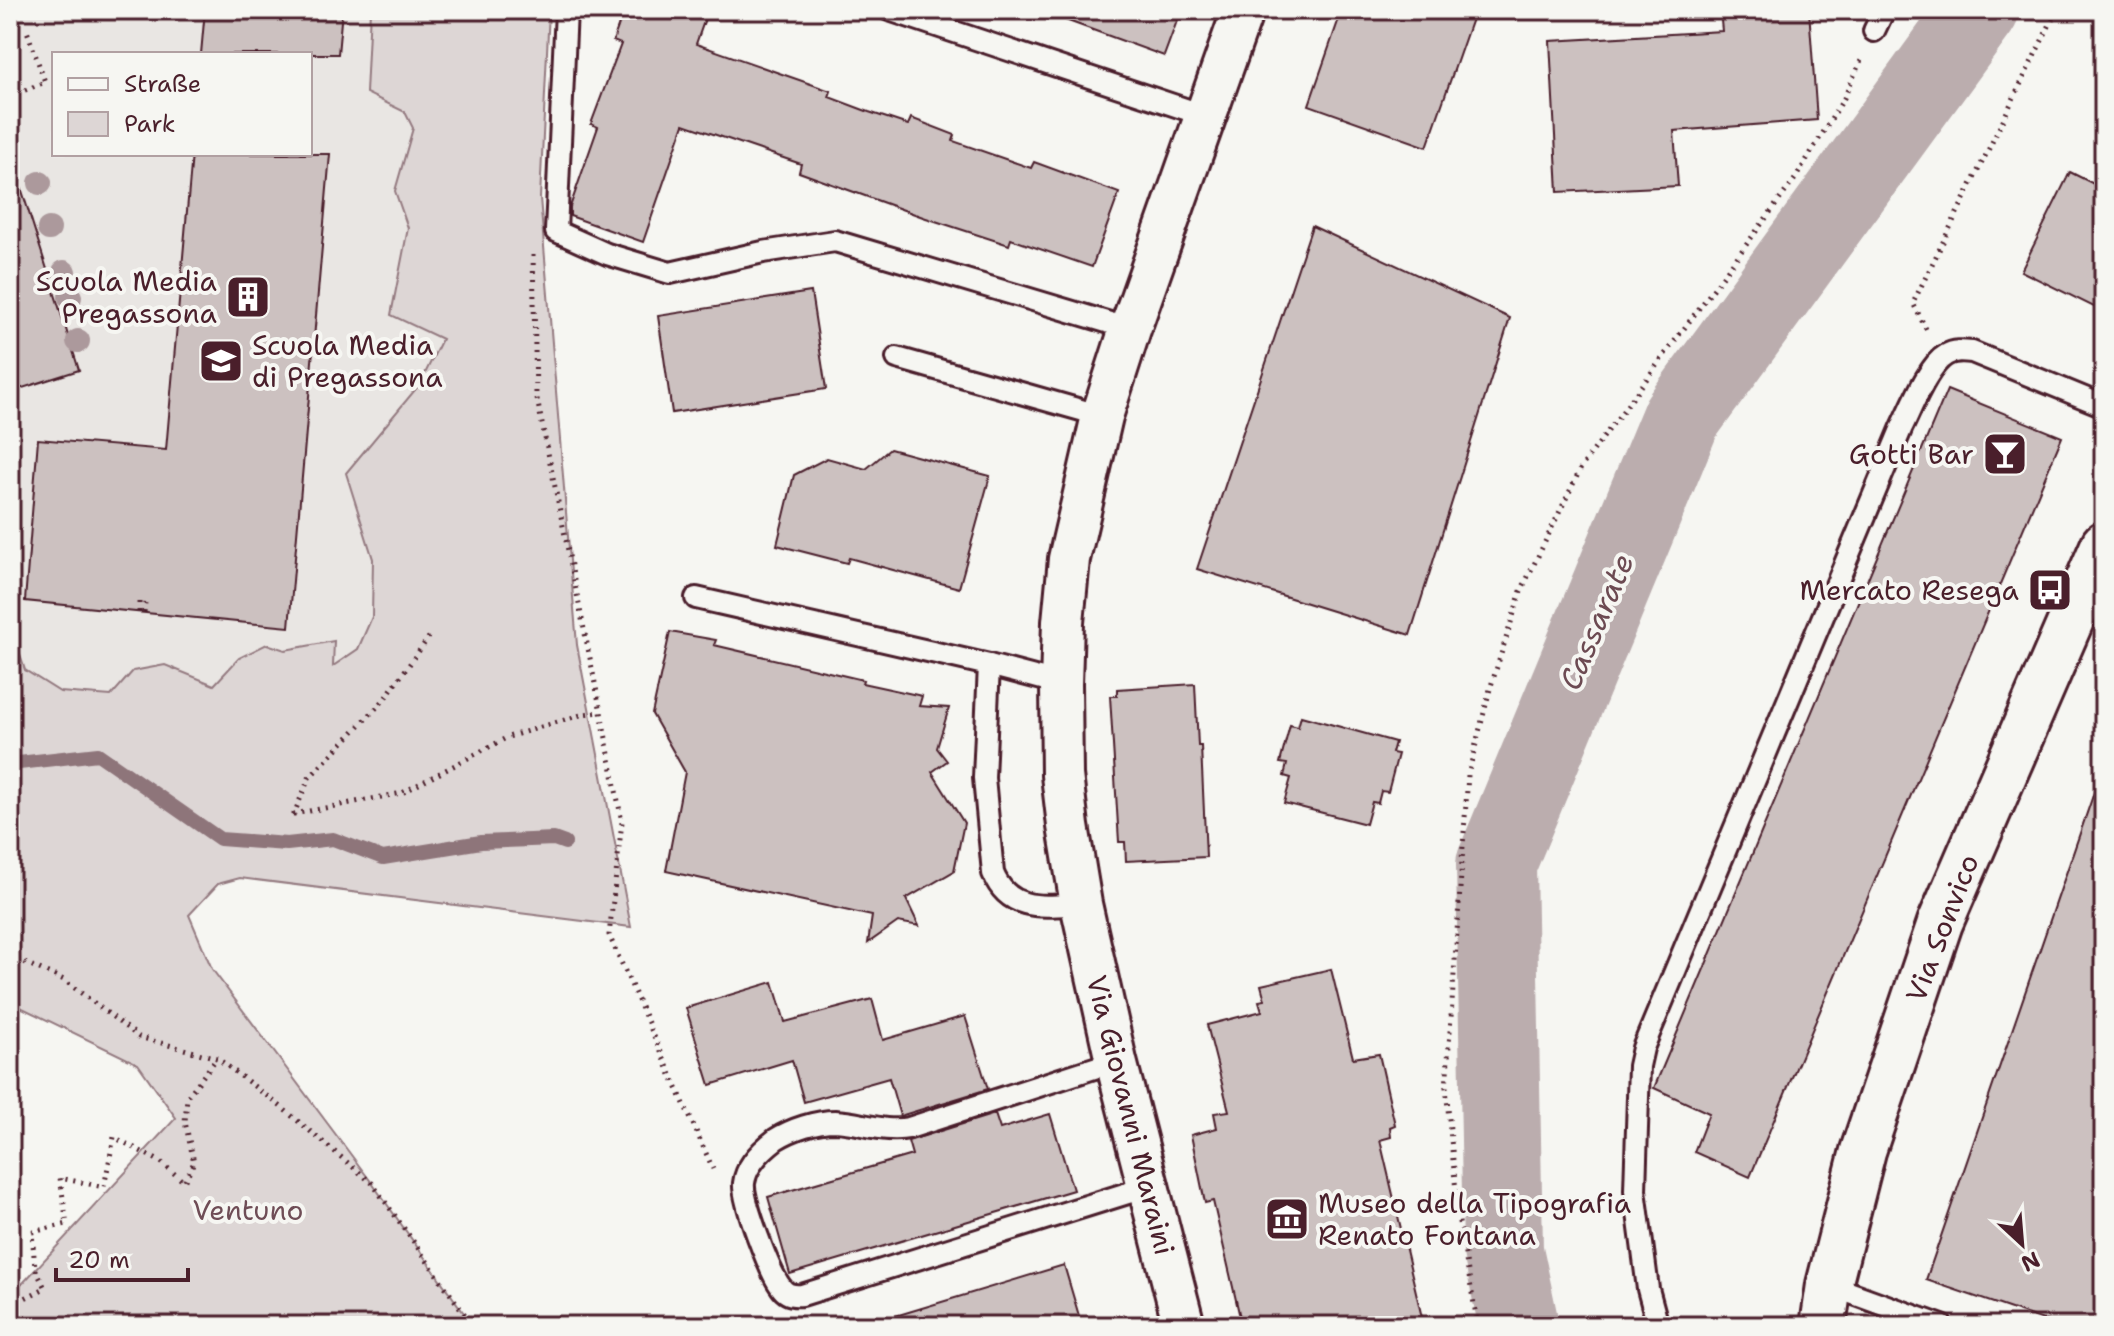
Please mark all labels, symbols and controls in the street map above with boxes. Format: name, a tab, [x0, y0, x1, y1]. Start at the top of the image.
legend	[52, 52, 312, 156]
text: Straße	[124, 68, 201, 100]
text: Park	[124, 108, 176, 140]
place label: Scuola Media Pregassona	[36, 262, 217, 332]
building icon: Scuola Media Pregassona	[224, 273, 272, 321]
place label: Scuola Media di Pregassona	[252, 326, 443, 396]
school or university icon: Scuola Media di Pregassona	[197, 337, 245, 385]
bar icon: Gotti Bar	[1981, 430, 2029, 478]
place label: Gotti Bar	[1849, 435, 1974, 473]
water label: Cassarate	[1549, 547, 1644, 696]
bus stop icon: Mercato Resega	[2026, 566, 2074, 614]
place label: Mercato Resega	[1799, 571, 2019, 609]
street label: Via Sonvico	[1896, 849, 1988, 1007]
street label: Via Giovanni Maraini	[1078, 971, 1184, 1259]
place label: Museo della Tipografia Renato Fontana	[1318, 1184, 1631, 1254]
park label: Ventuno	[193, 1191, 303, 1229]
museum icon: Museo della Tipografia Renato Fontana	[1263, 1195, 1311, 1243]
north arrow	[1982, 1204, 2062, 1284]
scale bar	[56, 1232, 188, 1282]
text: 20 m	[68, 1244, 130, 1276]
text: N	[2016, 1245, 2045, 1278]

